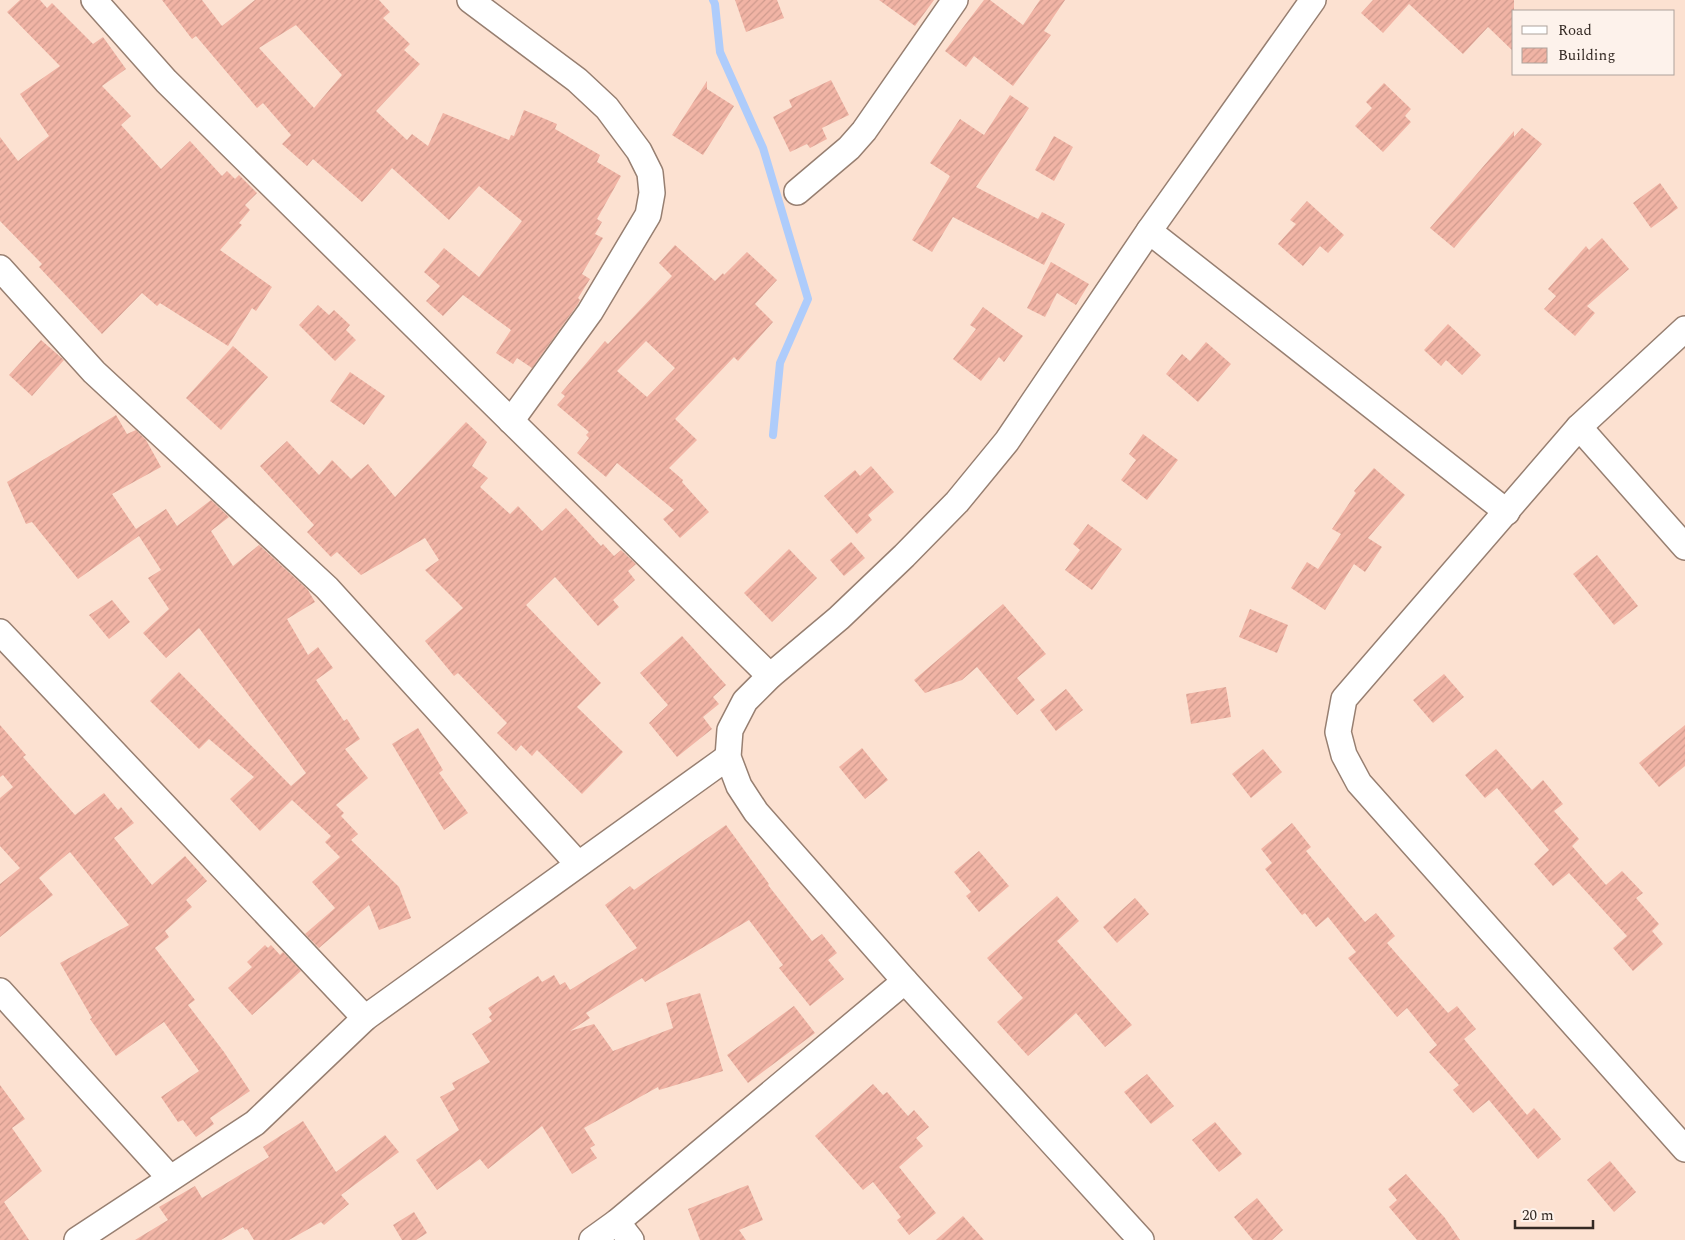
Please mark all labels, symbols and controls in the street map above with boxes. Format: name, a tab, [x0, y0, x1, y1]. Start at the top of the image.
legend	[1512, 10, 1675, 75]
text: Road	[1558, 19, 1592, 42]
text: Building	[1558, 44, 1615, 67]
scale bar	[1515, 1198, 1592, 1230]
text: 20 m	[1522, 1204, 1554, 1227]

